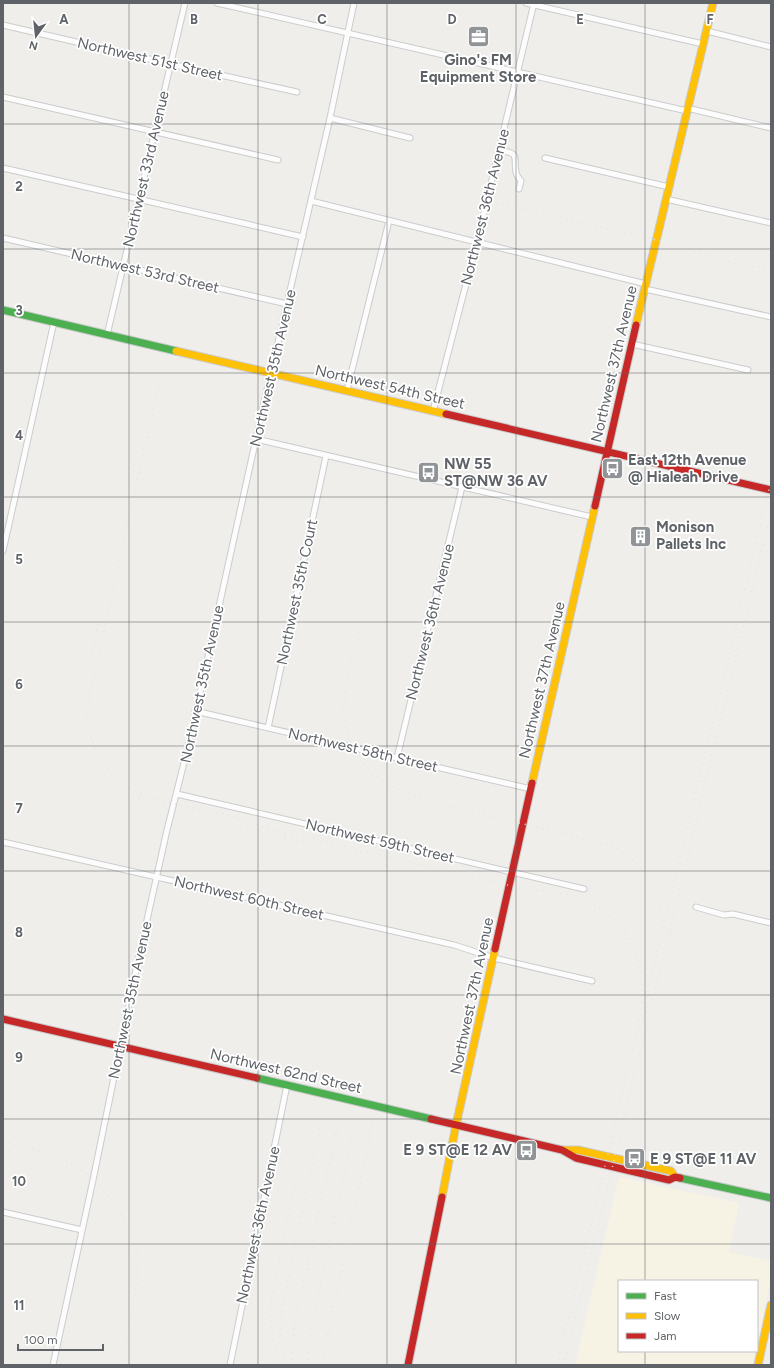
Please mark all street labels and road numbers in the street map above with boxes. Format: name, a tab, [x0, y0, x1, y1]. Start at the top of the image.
street label: Northwest 51st Street	[76, 34, 225, 85]
street label: Northwest 33rd Avenue	[119, 89, 173, 249]
street label: Northwest 36th Avenue	[457, 127, 513, 287]
street label: Northwest 53rd Street	[69, 245, 221, 297]
street label: Northwest 37th Avenue	[587, 284, 641, 444]
street label: Northwest 35th Avenue	[246, 288, 300, 448]
street label: Northwest 54th Street	[313, 361, 467, 413]
street label: Northwest 35th Court	[273, 517, 321, 667]
street label: Northwest 36th Avenue	[402, 542, 458, 702]
street label: Northwest 37th Avenue	[515, 600, 569, 760]
street label: Northwest 35th Avenue	[176, 604, 228, 764]
street label: Northwest 58th Street	[286, 724, 440, 776]
street label: Northwest 59th Street	[304, 815, 457, 867]
street label: Northwest 60th Street	[172, 872, 326, 924]
street label: Northwest 37th Avenue	[447, 916, 497, 1076]
street label: Northwest 35th Avenue	[104, 920, 156, 1080]
street label: Northwest 62nd Street	[208, 1045, 364, 1097]
street label: Northwest 36th Avenue	[233, 1145, 283, 1305]

